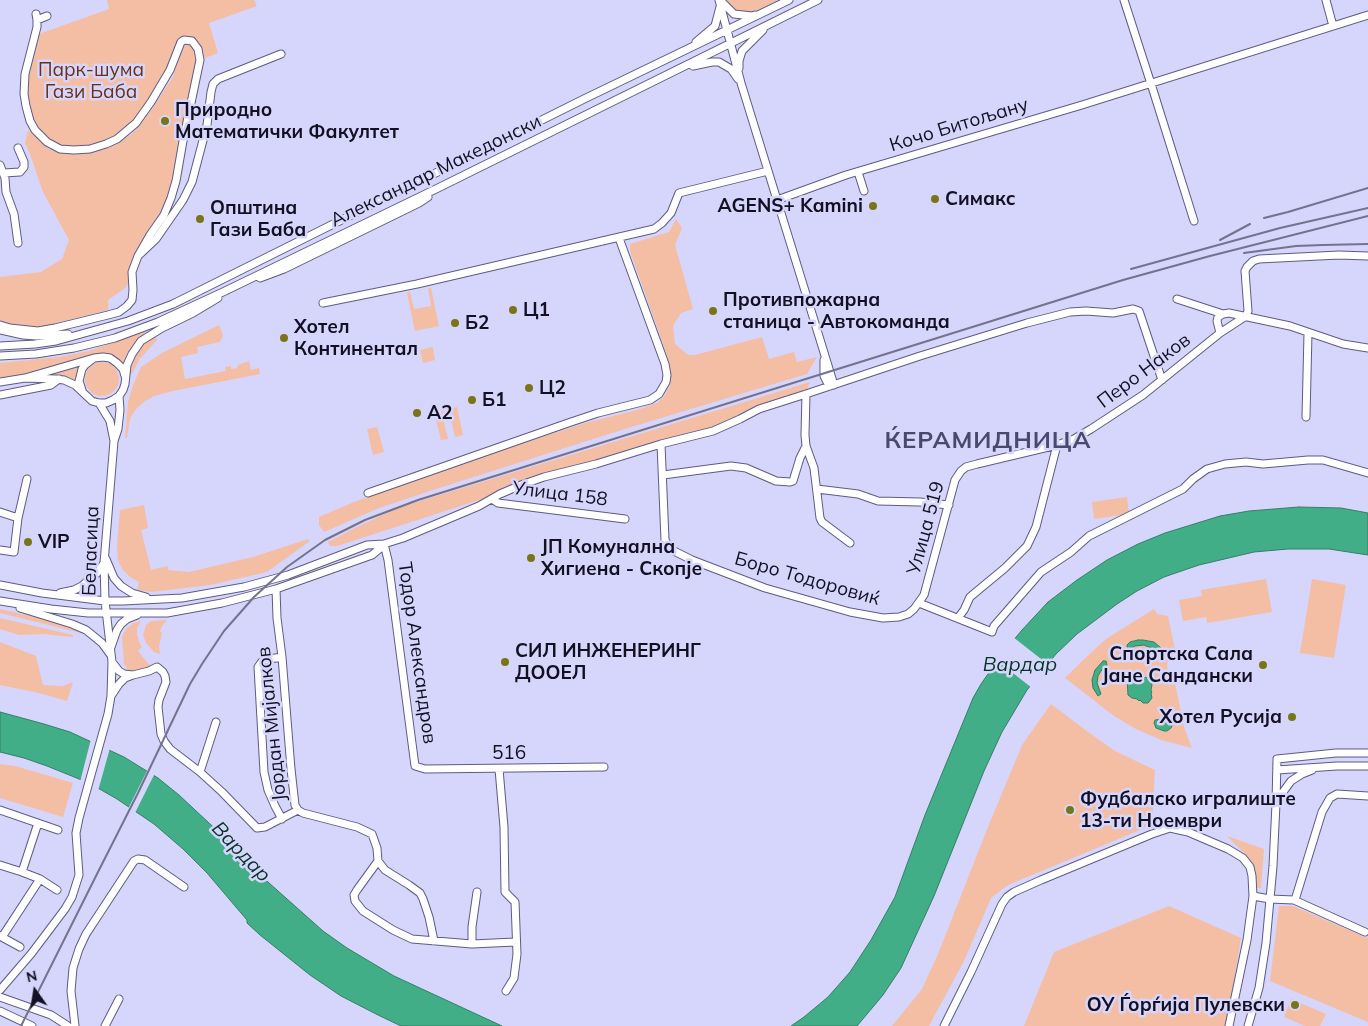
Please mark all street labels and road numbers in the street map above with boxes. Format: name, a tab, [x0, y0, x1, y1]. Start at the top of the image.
street label: Кочо Битољану	[887, 93, 1031, 157]
street label: Александар Македонски	[327, 110, 545, 232]
street label: Перо Наков	[1093, 329, 1195, 413]
street label: Улица 158	[511, 477, 609, 511]
street label: Улица 519	[903, 479, 949, 577]
street label: Беласица	[78, 506, 104, 596]
street label: Боро Тодоровиќ	[732, 547, 882, 611]
street label: Тодор Александров	[393, 561, 441, 745]
street label: Јордан Мијалков	[253, 646, 291, 802]
street label: 516	[492, 742, 526, 764]

